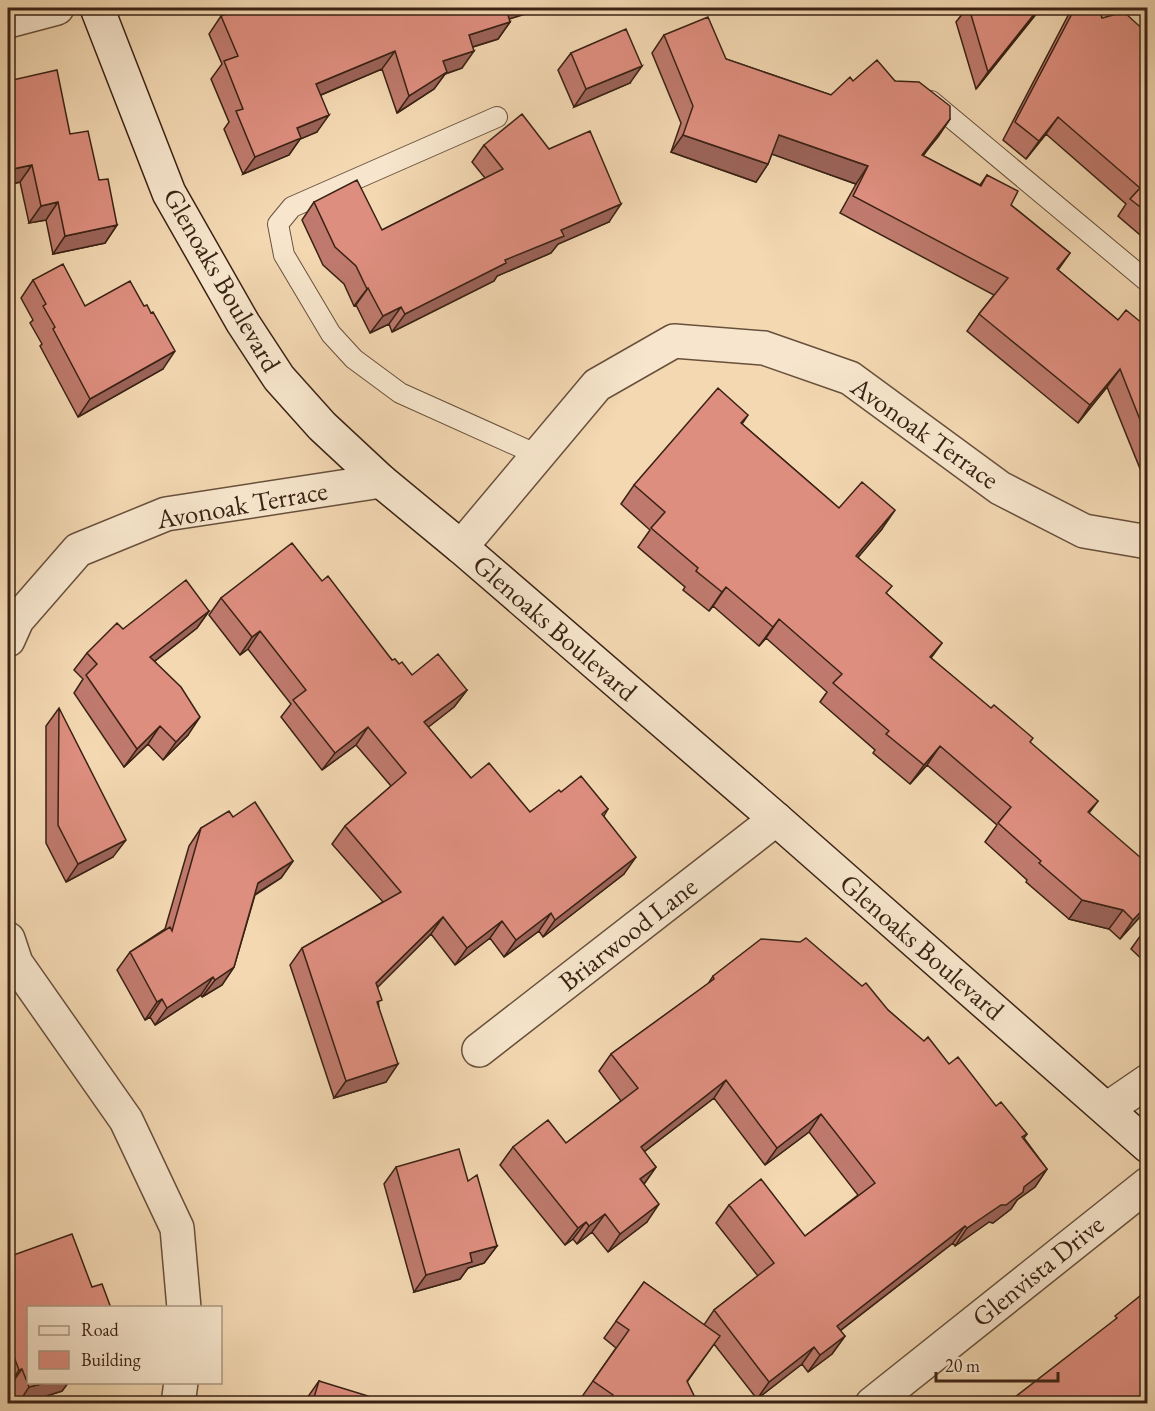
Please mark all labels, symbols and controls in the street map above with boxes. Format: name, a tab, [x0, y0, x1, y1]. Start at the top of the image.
street label: Glenoaks Boulevard	[156, 182, 289, 378]
street label: Avonoak Terrace	[844, 368, 1006, 496]
street label: Avonoak Terrace	[153, 472, 330, 537]
street label: Glenoaks Boulevard	[466, 547, 645, 709]
street label: Glenoaks Boulevard	[833, 866, 1012, 1028]
street label: Briarwood Lane	[551, 869, 704, 999]
street label: Glenvista Drive	[965, 1207, 1111, 1334]
legend	[27, 1306, 222, 1384]
text: Road	[81, 1318, 120, 1341]
scale bar	[936, 1345, 1058, 1383]
text: Building	[81, 1348, 141, 1371]
text: 20 m	[945, 1354, 980, 1377]

